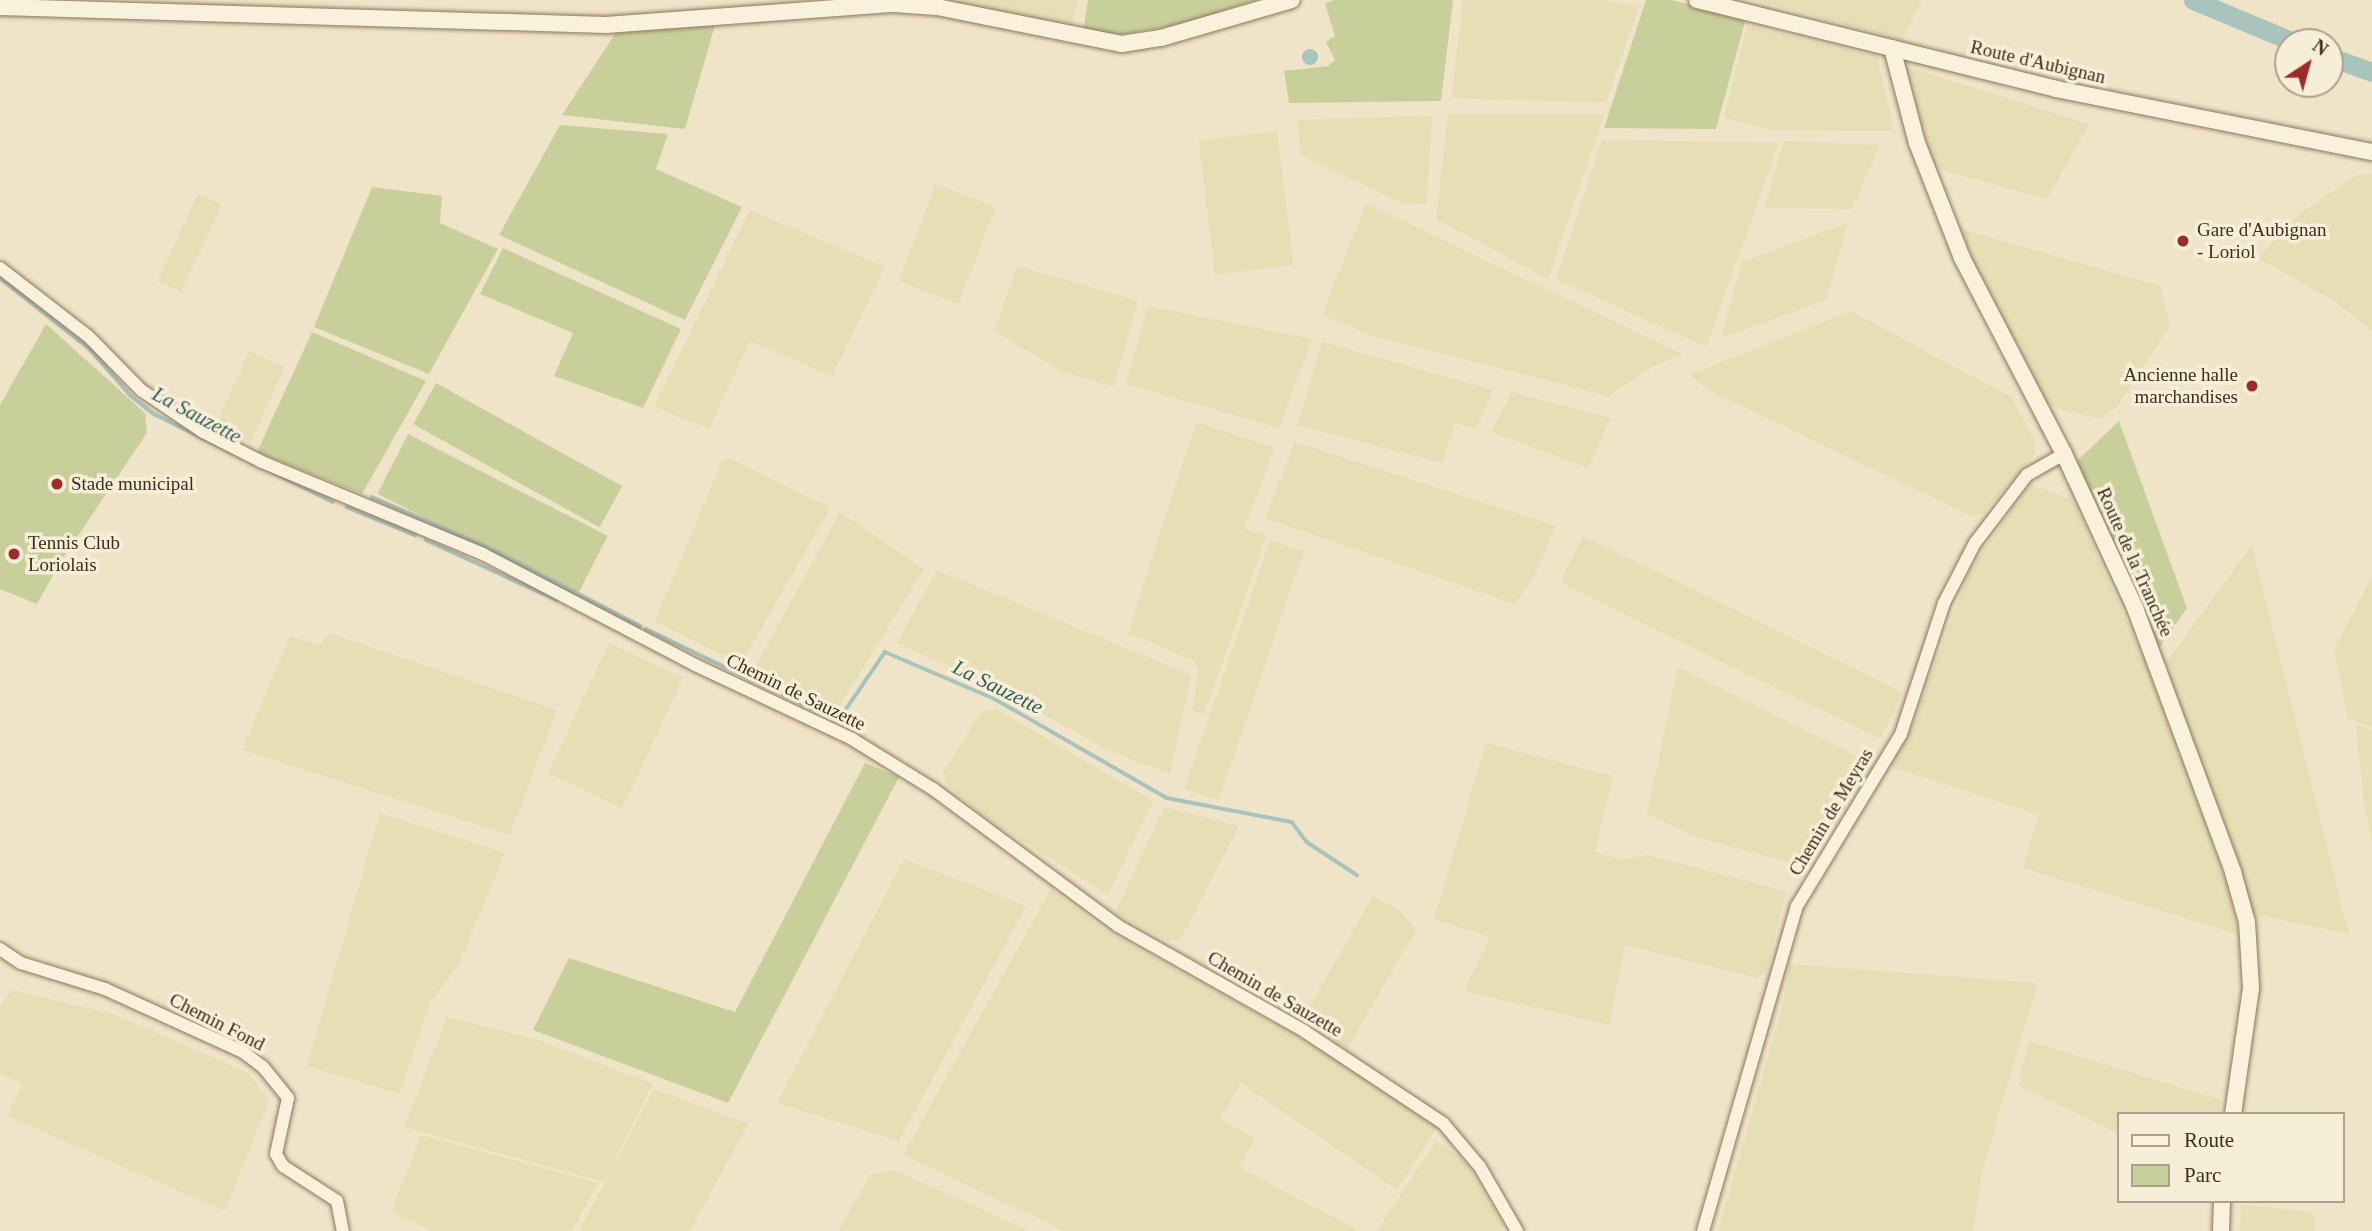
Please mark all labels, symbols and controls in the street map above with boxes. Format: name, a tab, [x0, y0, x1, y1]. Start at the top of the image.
north arrow	[2274, 28, 2344, 98]
street label: Route d'Aubignan	[1968, 35, 2108, 89]
text: N	[2309, 35, 2332, 60]
place label: Gare d'Aubignan - Loriol	[2197, 219, 2327, 263]
marker: Gare d'Aubignan - Loriol	[2175, 233, 2191, 249]
place label: Ancienne halle marchandises	[2124, 364, 2238, 408]
marker: Ancienne halle marchandises	[2244, 378, 2260, 394]
water label: La Sauzette	[148, 381, 246, 449]
place label: Stade municipal	[71, 473, 194, 495]
marker: Stade municipal	[49, 476, 65, 492]
street label: Route de la Tranchée	[2092, 484, 2178, 640]
place label: Tennis Club Loriolais	[28, 532, 120, 576]
marker: Tennis Club Loriolais	[6, 546, 22, 562]
street label: Chemin de Sauzette	[723, 648, 869, 736]
water label: La Sauzette	[949, 654, 1047, 720]
street label: Chemin de Meyras	[1784, 744, 1878, 880]
street label: Chemin de Sauzette	[1204, 946, 1346, 1042]
street label: Chemin Fond	[166, 988, 268, 1056]
legend	[2116, 1112, 2344, 1203]
text: Route	[2184, 1128, 2234, 1152]
text: Parc	[2184, 1163, 2221, 1187]

